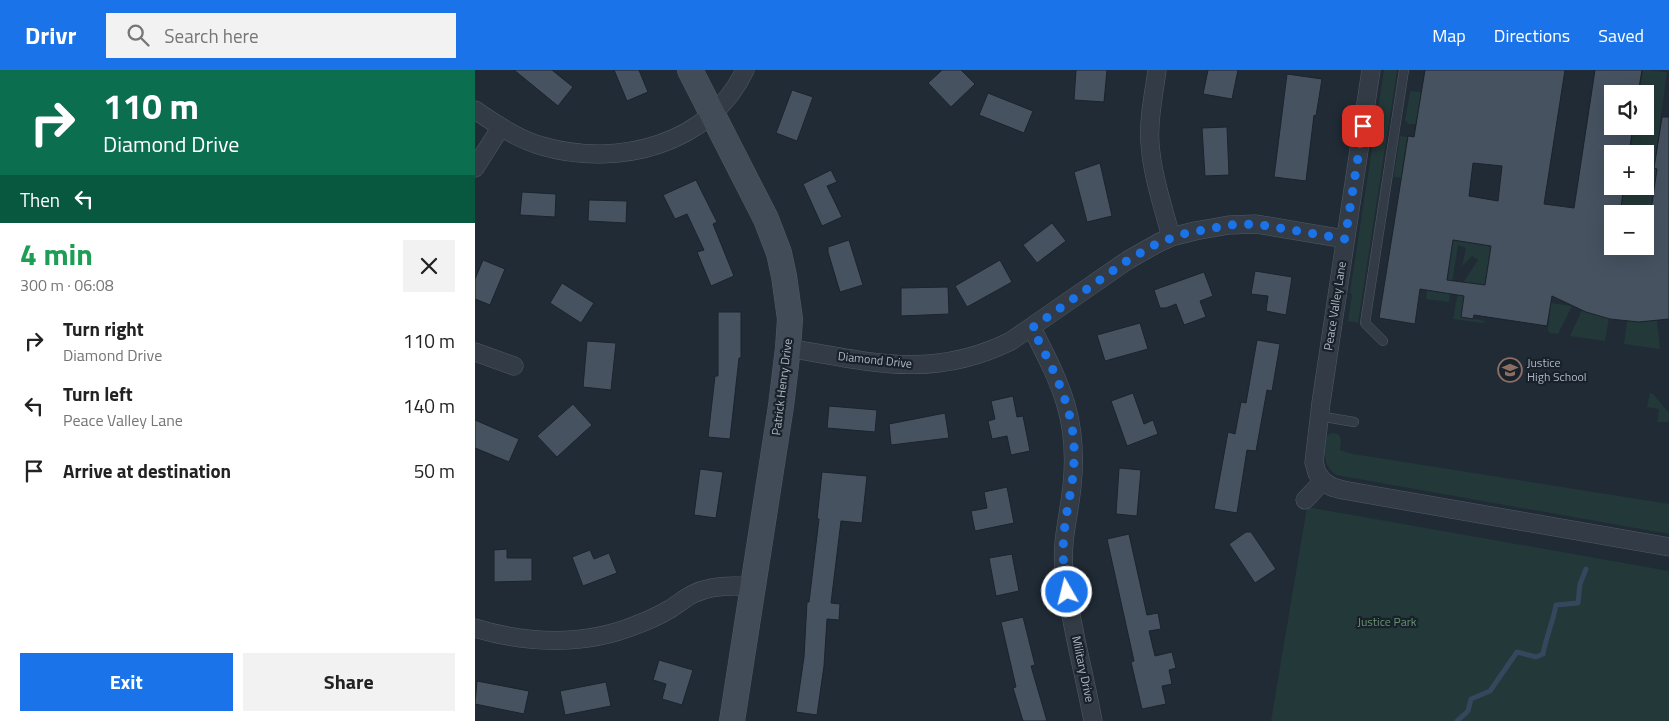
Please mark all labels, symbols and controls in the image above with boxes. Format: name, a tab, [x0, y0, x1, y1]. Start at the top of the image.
search box	[106, 13, 456, 58]
text: Drivr	[25, 17, 76, 53]
icon: search	[124, 21, 152, 49]
text: Search here	[164, 21, 259, 50]
text: Map	[1432, 22, 1466, 49]
text: Directions	[1494, 22, 1570, 49]
text: Saved	[1598, 22, 1644, 49]
text: 110 m	[103, 79, 199, 133]
map controls	[1604, 85, 1654, 255]
button: sound	[1604, 85, 1654, 135]
icon: right	[20, 90, 85, 155]
pin	[1342, 105, 1384, 147]
icon: arrive	[1349, 112, 1377, 140]
text: Diamond Drive	[103, 127, 239, 161]
button: +	[1604, 145, 1654, 195]
text: Then	[20, 185, 60, 214]
icon: left	[70, 185, 98, 213]
button: −	[1604, 205, 1654, 255]
text: 4 min	[20, 231, 93, 277]
button: close	[403, 240, 455, 292]
street label: Peace Valley Lane	[1318, 260, 1351, 352]
text: 300 m · 06:08	[20, 273, 114, 297]
text: Turn right	[63, 314, 144, 343]
text: 110 m	[403, 326, 455, 355]
icon: right	[20, 327, 48, 355]
street label: Patrick Henry Drive	[766, 338, 797, 436]
text: Diamond Drive	[63, 343, 162, 367]
street label: Diamond Drive	[837, 346, 913, 373]
place label: Justice High School	[1527, 353, 1587, 386]
school or university icon: Justice High School	[1497, 357, 1523, 383]
text: Turn left	[63, 379, 133, 408]
text: 140 m	[403, 391, 455, 420]
icon: left	[20, 392, 48, 420]
text: Peace Valley Lane	[63, 408, 183, 432]
text: Arrive at destination	[63, 456, 231, 485]
text: 50 m	[414, 456, 455, 485]
icon: arrive	[20, 457, 48, 485]
position arrow	[1040, 565, 1092, 617]
park label: Justice Park	[1357, 612, 1417, 631]
street label: Military Drive	[1067, 634, 1100, 704]
button: Exit	[20, 653, 233, 711]
button: Share	[243, 653, 455, 711]

